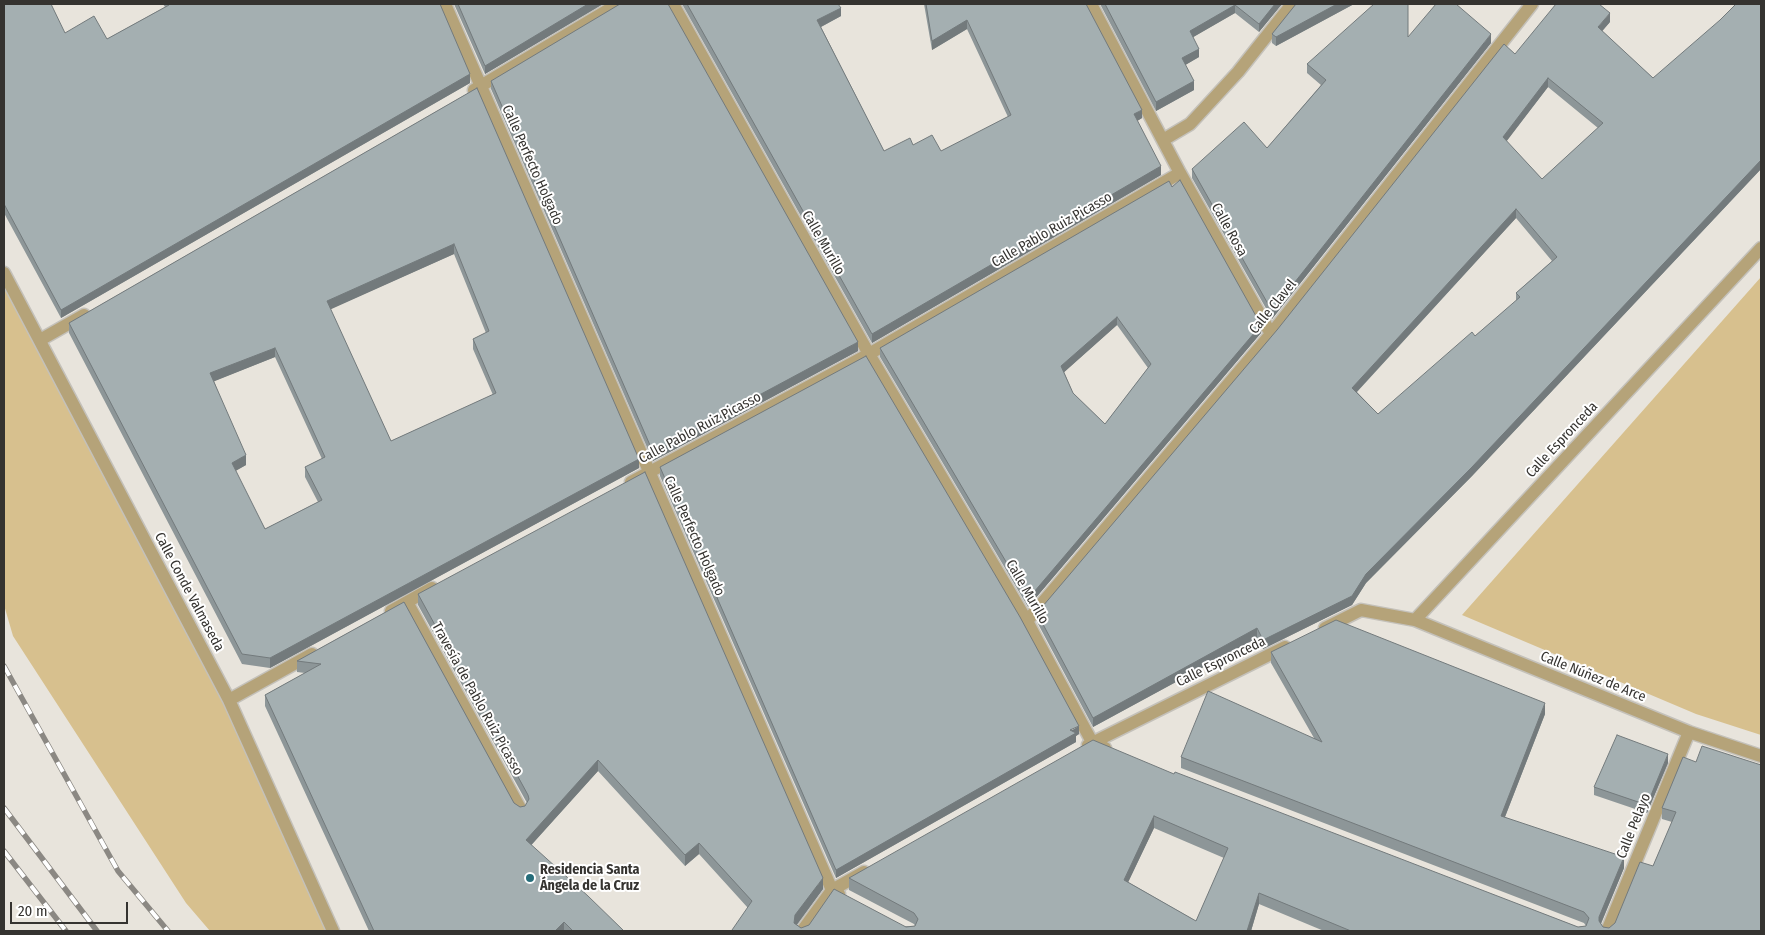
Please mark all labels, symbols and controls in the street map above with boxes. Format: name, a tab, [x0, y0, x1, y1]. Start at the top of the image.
street label: Calle Perfecto Holgado	[498, 102, 566, 228]
street label: Calle Pablo Ruiz Picasso	[989, 189, 1115, 271]
street label: Calle Rosa	[1207, 200, 1251, 260]
street label: Calle Murillo	[798, 208, 848, 278]
street label: Calle Clavel	[1246, 276, 1300, 338]
street label: Calle Pablo Ruiz Picasso	[636, 389, 764, 467]
street label: Calle Espronceda	[1523, 399, 1601, 481]
street label: Calle Perfecto Holgado	[660, 473, 728, 599]
street label: Calle Conde Valmaseda	[151, 530, 227, 654]
street label: Calle Murillo	[1002, 557, 1052, 627]
street label: Travesía de Pablo Ruiz Picasso	[428, 619, 526, 779]
street label: Calle Espronceda	[1174, 633, 1268, 691]
street label: Calle Núñez de Arce	[1538, 648, 1648, 706]
street label: Calle Pelayo	[1613, 791, 1655, 861]
place label: Residencia Santa Ángela de la Cruz	[540, 862, 639, 894]
marker: Residencia Santa Ángela de la Cruz	[524, 872, 536, 884]
scale bar	[12, 892, 130, 924]
text: 20 m	[18, 902, 48, 920]

